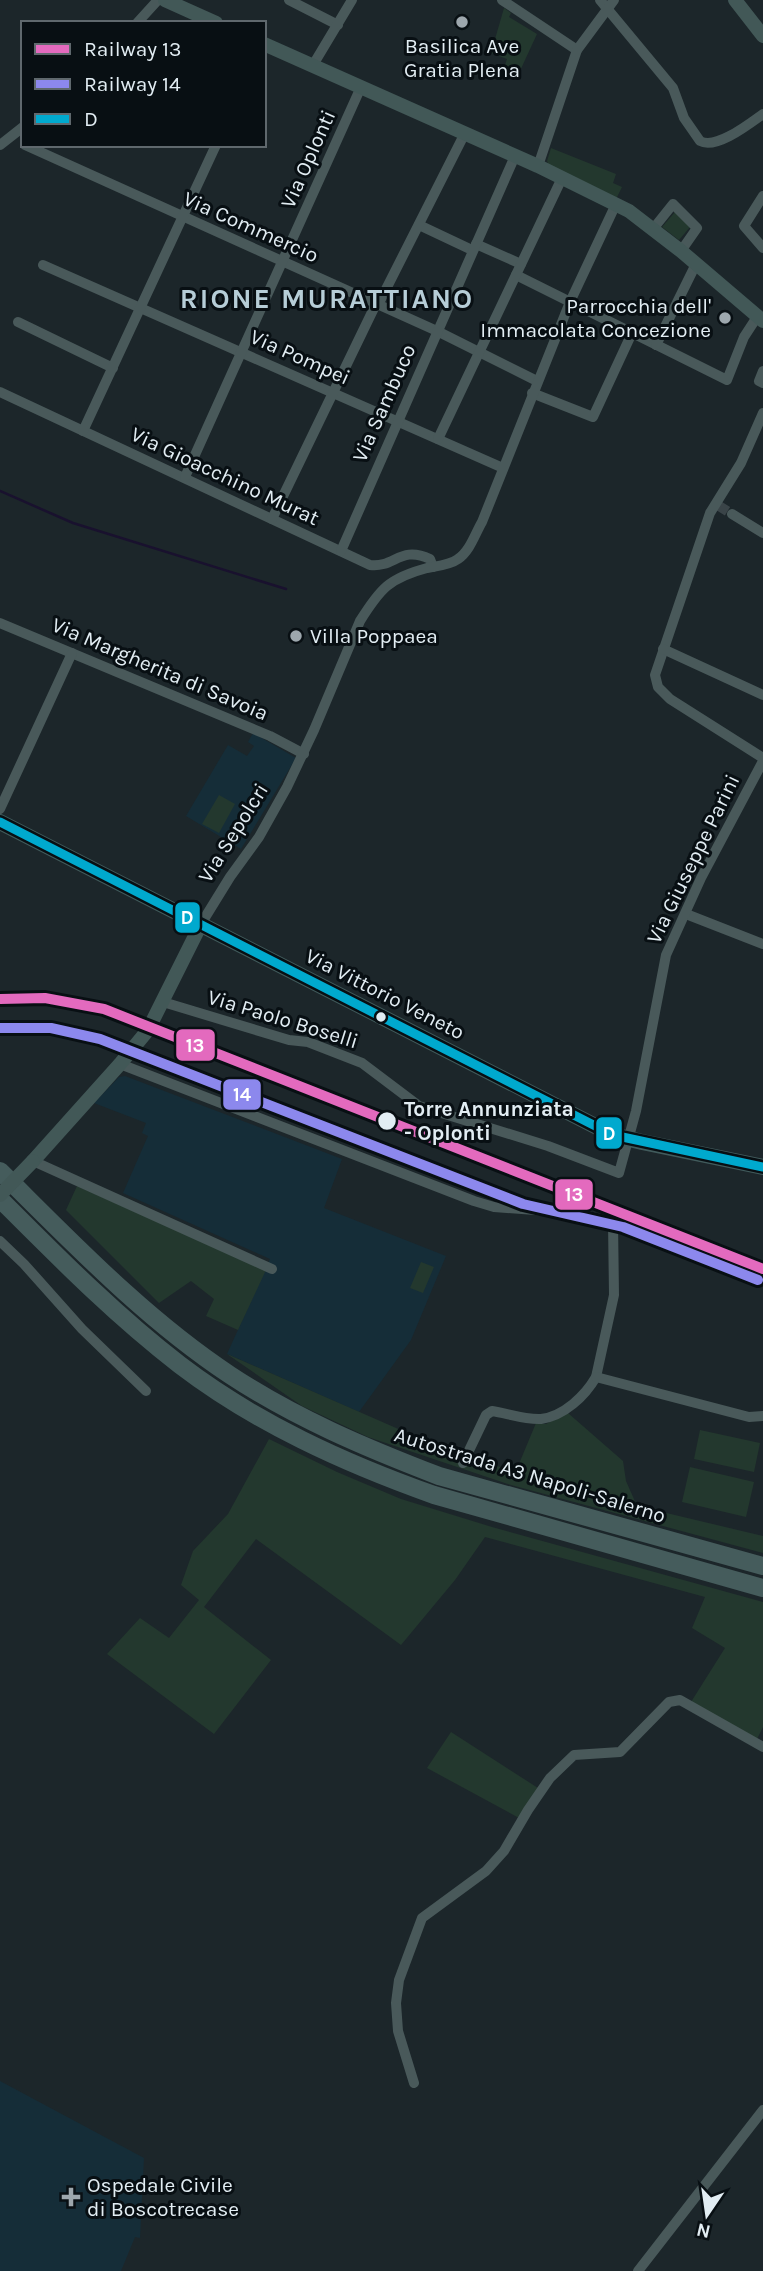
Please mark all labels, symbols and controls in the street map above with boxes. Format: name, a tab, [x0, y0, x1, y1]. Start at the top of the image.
marker: Basilica Ave Gratia Plena	[454, 14, 470, 30]
legend	[21, 21, 266, 147]
place label: Basilica Ave Gratia Plena	[404, 34, 520, 82]
text: Railway 13	[84, 37, 181, 61]
text: Railway 14	[84, 72, 181, 96]
street label: Via Oplonti	[276, 106, 340, 212]
text: D	[84, 107, 98, 131]
street label: Via Commercio	[180, 187, 322, 267]
district label: RIONE MURATTIANO	[180, 282, 474, 315]
place label: Parrocchia dell' Immacolata Concezione	[480, 294, 711, 342]
marker: Parrocchia dell' Immacolata Concezione	[717, 310, 733, 326]
street label: Via Pompei	[246, 324, 354, 390]
street label: Via Sambuco	[347, 341, 421, 465]
street label: Via Gioacchino Murat	[127, 422, 323, 530]
street label: Via Margherita di Savoia	[48, 613, 272, 725]
place label: Villa Poppaea	[310, 624, 438, 648]
marker: Villa Poppaea	[288, 628, 304, 644]
street label: Via Giuseppe Parini	[642, 770, 744, 948]
street label: Via Sepolcri	[193, 779, 273, 887]
line badge: D	[174, 901, 201, 934]
text: D	[180, 907, 194, 929]
street label: Via Vittorio Veneto	[302, 944, 468, 1044]
street label: Via Paolo Boselli	[205, 985, 361, 1053]
unlabelled marker	[374, 1010, 388, 1024]
line badge: 13	[175, 1028, 216, 1062]
text: 13	[186, 1035, 204, 1057]
line badge: 14	[222, 1078, 262, 1111]
text: 14	[233, 1084, 252, 1106]
place label: Torre Annunziata - Oplonti	[404, 1097, 574, 1145]
marker: Torre Annunziata - Oplonti	[376, 1110, 398, 1132]
line badge: D	[595, 1116, 623, 1150]
text: D	[602, 1123, 616, 1145]
line badge: 13	[554, 1178, 594, 1211]
text: 13	[565, 1184, 583, 1206]
street label: Autostrada A3 Napoli-Salerno	[391, 1422, 669, 1528]
place label: Ospedale Civile di Boscotrecase	[87, 2173, 239, 2221]
north arrow	[672, 2180, 742, 2250]
marker: Ospedale Civile di Boscotrecase	[61, 2187, 81, 2207]
text: N	[694, 2218, 713, 2243]

